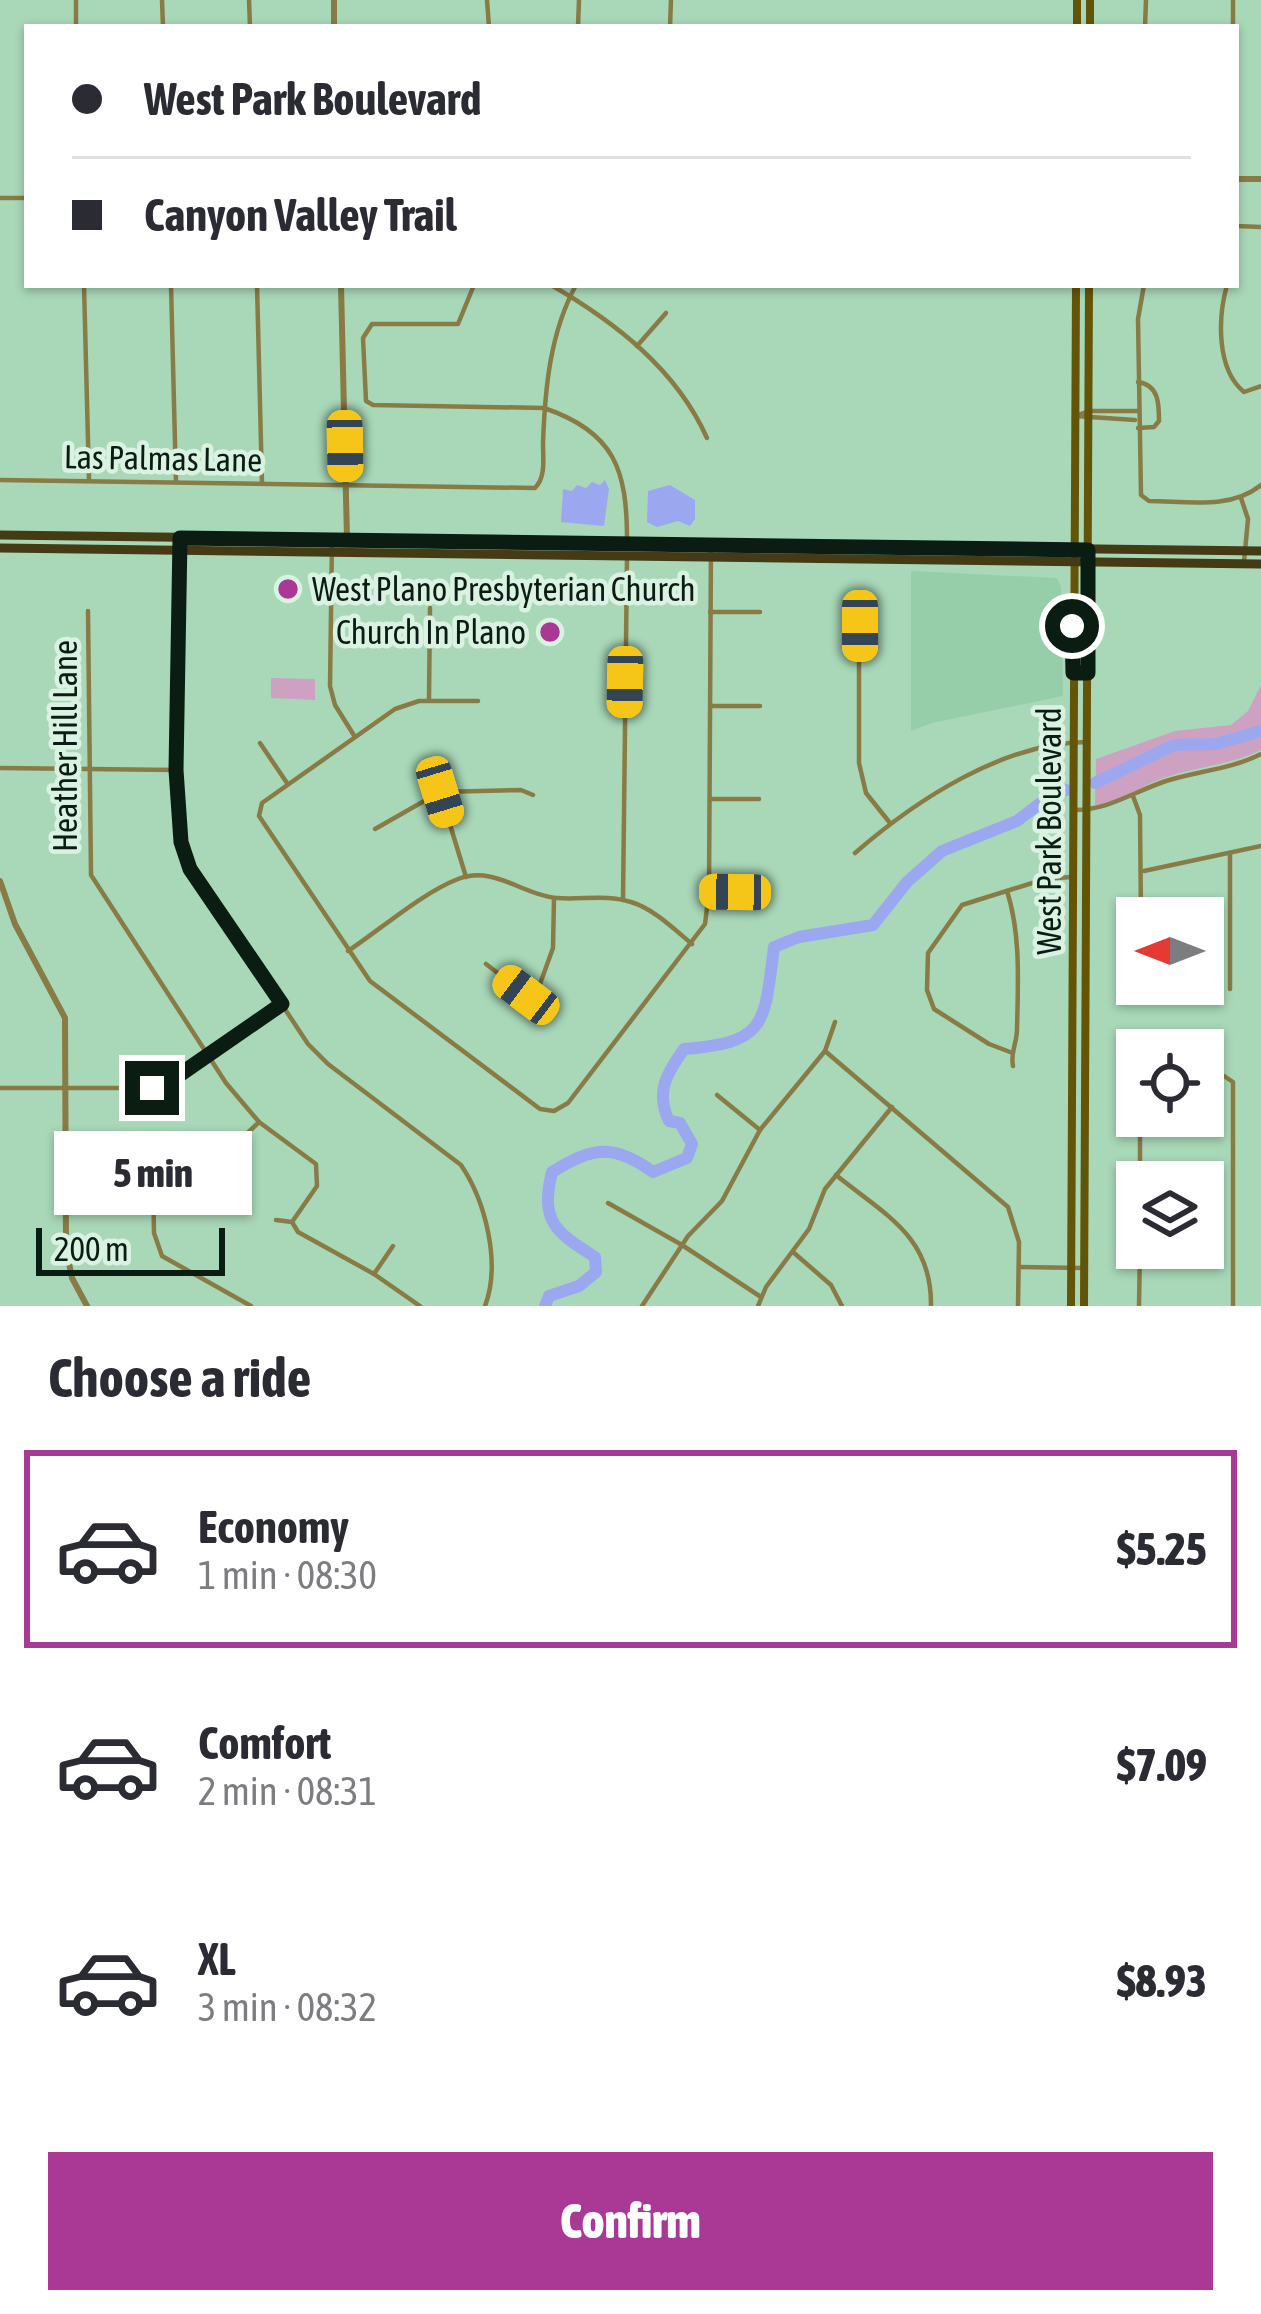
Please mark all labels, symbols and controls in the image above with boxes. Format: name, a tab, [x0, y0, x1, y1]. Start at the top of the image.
text: West Park Boulevard	[144, 73, 481, 125]
text: Canyon Valley Trail	[144, 189, 457, 241]
car	[326, 410, 364, 482]
street label: Las Palmas Lane	[64, 437, 262, 479]
place label: West Plano Presbyterian Church	[312, 570, 695, 608]
marker: West Plano Presbyterian Church	[275, 576, 301, 602]
car	[842, 590, 878, 662]
route start	[1045, 599, 1099, 653]
place label: Church In Plano	[336, 613, 526, 651]
marker: Church In Plano	[537, 619, 563, 645]
street label: Heather Hill Lane	[46, 640, 84, 852]
car	[606, 646, 644, 718]
street label: West Park Boulevard	[1030, 707, 1068, 955]
car	[412, 752, 468, 832]
car	[699, 873, 771, 911]
north arrow	[1116, 897, 1224, 1005]
map controls	[1116, 897, 1224, 1269]
car	[486, 959, 566, 1031]
button: locate	[1116, 1029, 1224, 1137]
route end	[125, 1061, 179, 1115]
callout: 5 min	[53, 1130, 251, 1214]
text: 5 min	[113, 1151, 193, 1195]
button: layers	[1116, 1161, 1224, 1269]
scale bar	[36, 1222, 225, 1275]
text: 200 m	[54, 1230, 129, 1268]
text: Choose a ride	[48, 1347, 311, 1408]
icon: car	[54, 1495, 162, 1603]
text: Economy	[198, 1501, 349, 1553]
text: $5.25	[1117, 1523, 1207, 1575]
text: 1 min · 08:30	[198, 1553, 377, 1597]
icon: car	[54, 1711, 162, 1819]
text: Comfort	[198, 1717, 331, 1769]
text: $7.09	[1117, 1739, 1207, 1791]
text: 2 min · 08:31	[198, 1769, 377, 1813]
icon: car	[54, 1927, 162, 2035]
text: XL	[198, 1933, 236, 1985]
text: $8.93	[1117, 1955, 1207, 2007]
text: 3 min · 08:32	[198, 1985, 377, 2029]
button: Confirm	[48, 2152, 1213, 2290]

